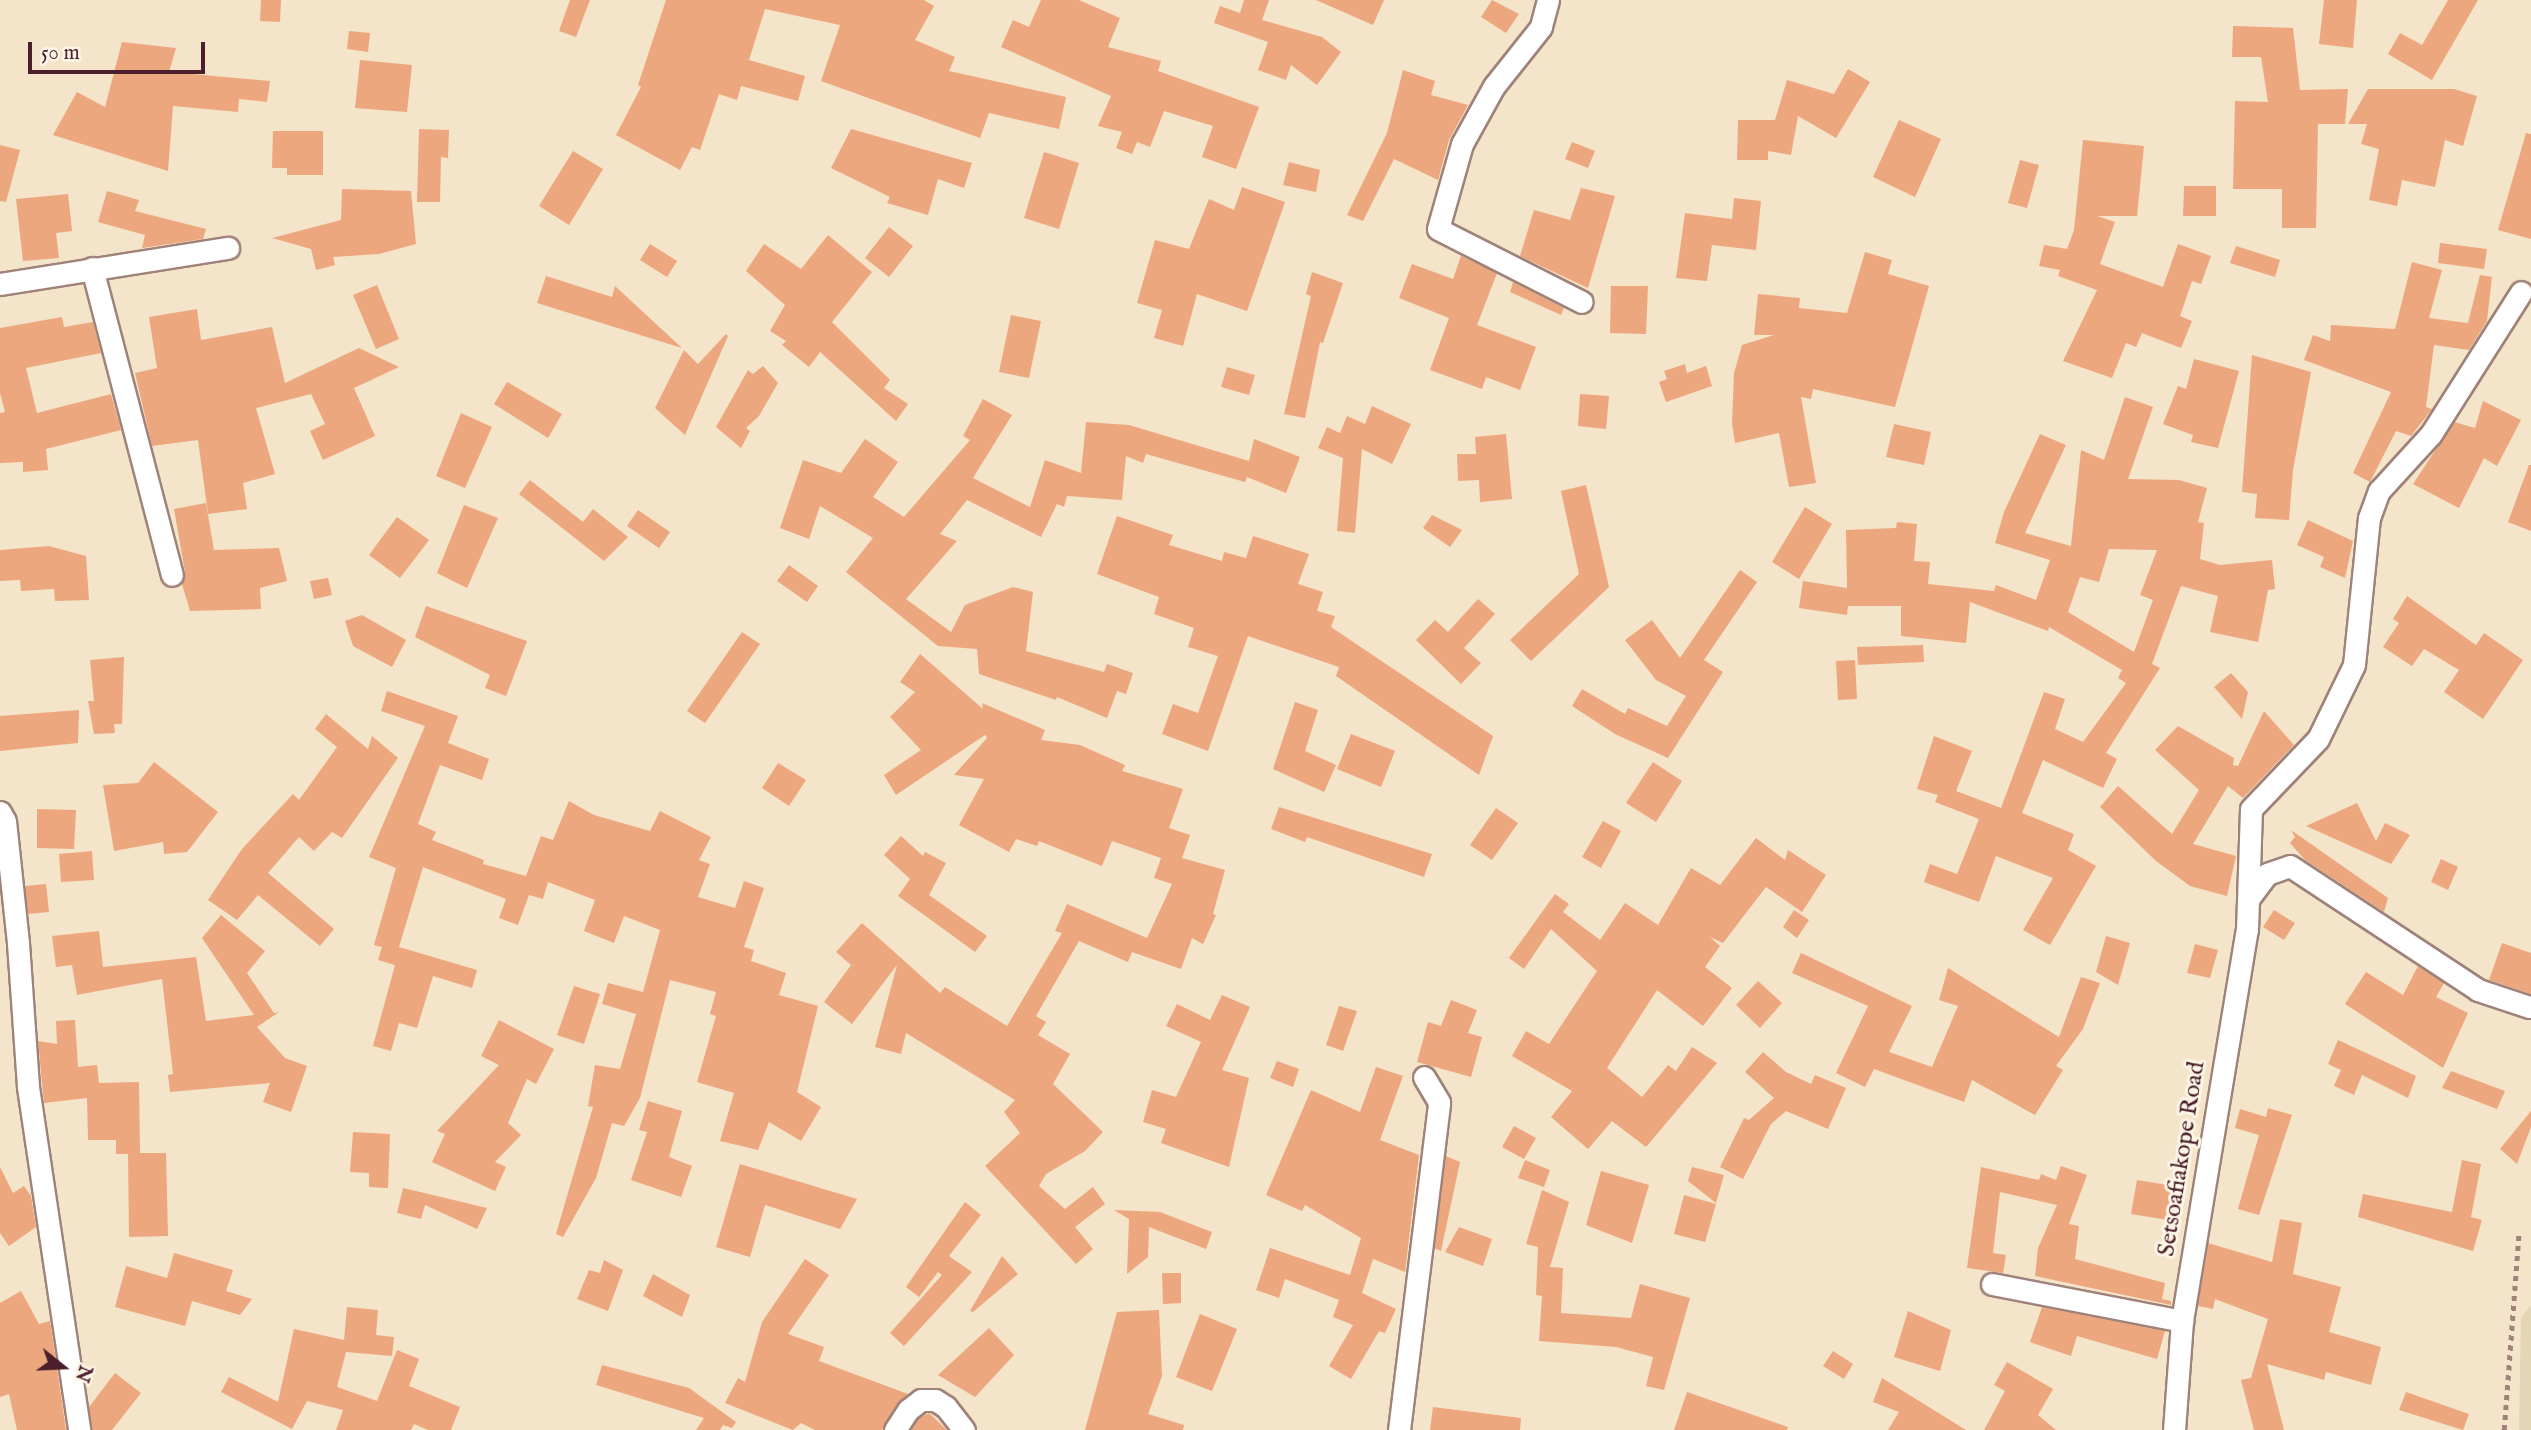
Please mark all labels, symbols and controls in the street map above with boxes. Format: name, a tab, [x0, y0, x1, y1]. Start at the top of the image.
scale bar	[32, 28, 208, 72]
text: 50 m	[41, 40, 80, 67]
street label: Setsoafiakope Road	[2152, 1060, 2212, 1258]
north arrow	[28, 1332, 98, 1402]
text: N	[69, 1362, 97, 1385]

